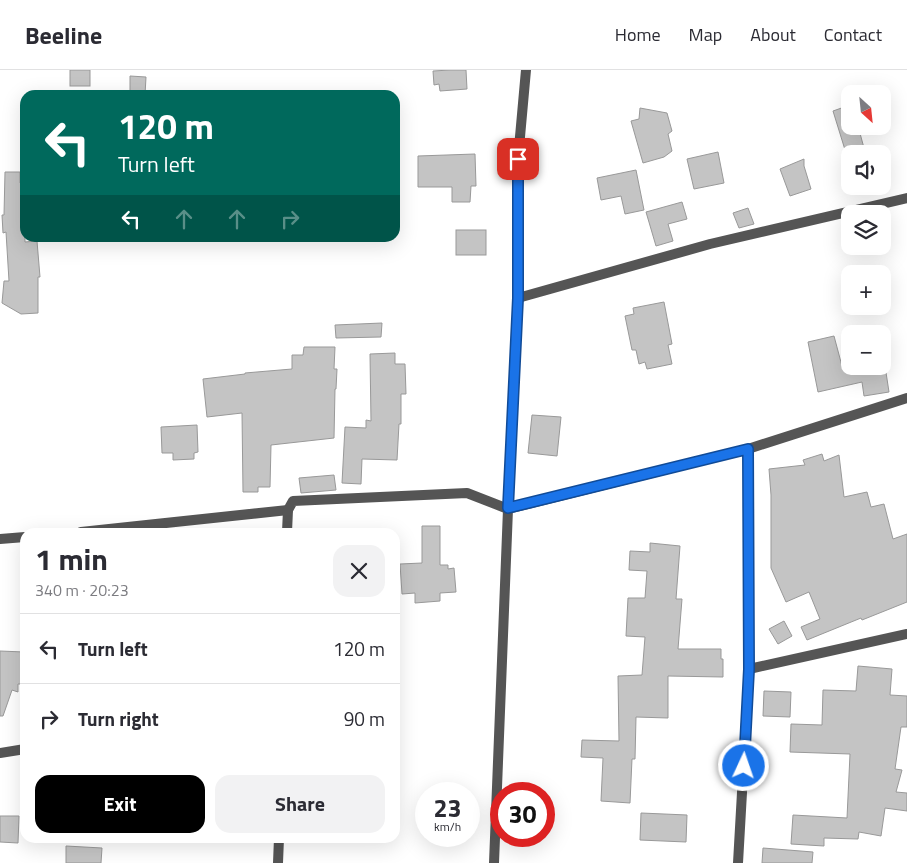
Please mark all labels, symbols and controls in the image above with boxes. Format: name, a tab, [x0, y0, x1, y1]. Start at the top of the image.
text: Beeline	[25, 17, 102, 53]
text: Home	[615, 21, 661, 48]
text: Map	[689, 21, 722, 48]
text: About	[750, 21, 796, 48]
text: Contact	[824, 21, 882, 48]
north arrow	[841, 85, 891, 135]
map controls	[841, 85, 891, 375]
text: 120 m	[118, 99, 214, 153]
icon: left	[35, 110, 100, 175]
pin	[497, 138, 539, 180]
icon: arrive	[504, 145, 532, 173]
button: sound	[841, 145, 891, 195]
text: Turn left	[118, 147, 195, 181]
icon: left	[117, 205, 145, 233]
icon: ahead	[170, 205, 198, 233]
icon: ahead	[223, 205, 251, 233]
icon: right	[276, 205, 304, 233]
button: layers	[841, 205, 891, 255]
button: +	[841, 265, 891, 315]
button: −	[841, 325, 891, 375]
text: 1 min	[35, 536, 108, 582]
button: close	[333, 545, 385, 597]
text: 340 m · 20:23	[35, 578, 129, 602]
text: Turn left	[78, 634, 148, 663]
text: 120 m	[333, 634, 385, 663]
icon: left	[35, 635, 63, 663]
text: Turn right	[78, 704, 159, 733]
text: 90 m	[344, 704, 385, 733]
icon: right	[35, 705, 63, 733]
position arrow	[717, 739, 769, 791]
button: Exit	[35, 775, 205, 833]
button: Share	[215, 775, 385, 833]
speed limit sign: 30	[490, 782, 555, 847]
text: 23	[433, 789, 462, 827]
text: km/h	[434, 817, 461, 836]

